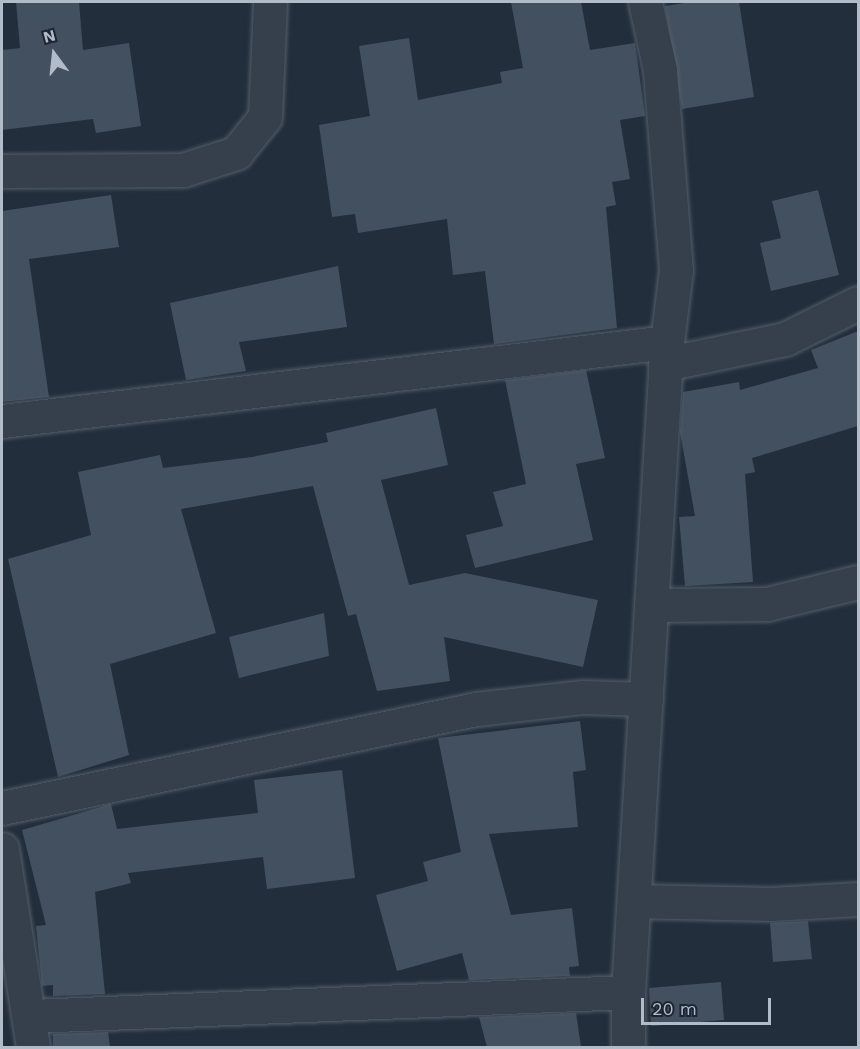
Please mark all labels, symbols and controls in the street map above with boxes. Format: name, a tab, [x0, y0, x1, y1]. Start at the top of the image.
north arrow	[24, 24, 84, 84]
text: N	[41, 25, 57, 47]
scale bar	[644, 986, 774, 1024]
text: 20 m	[652, 998, 697, 1019]

